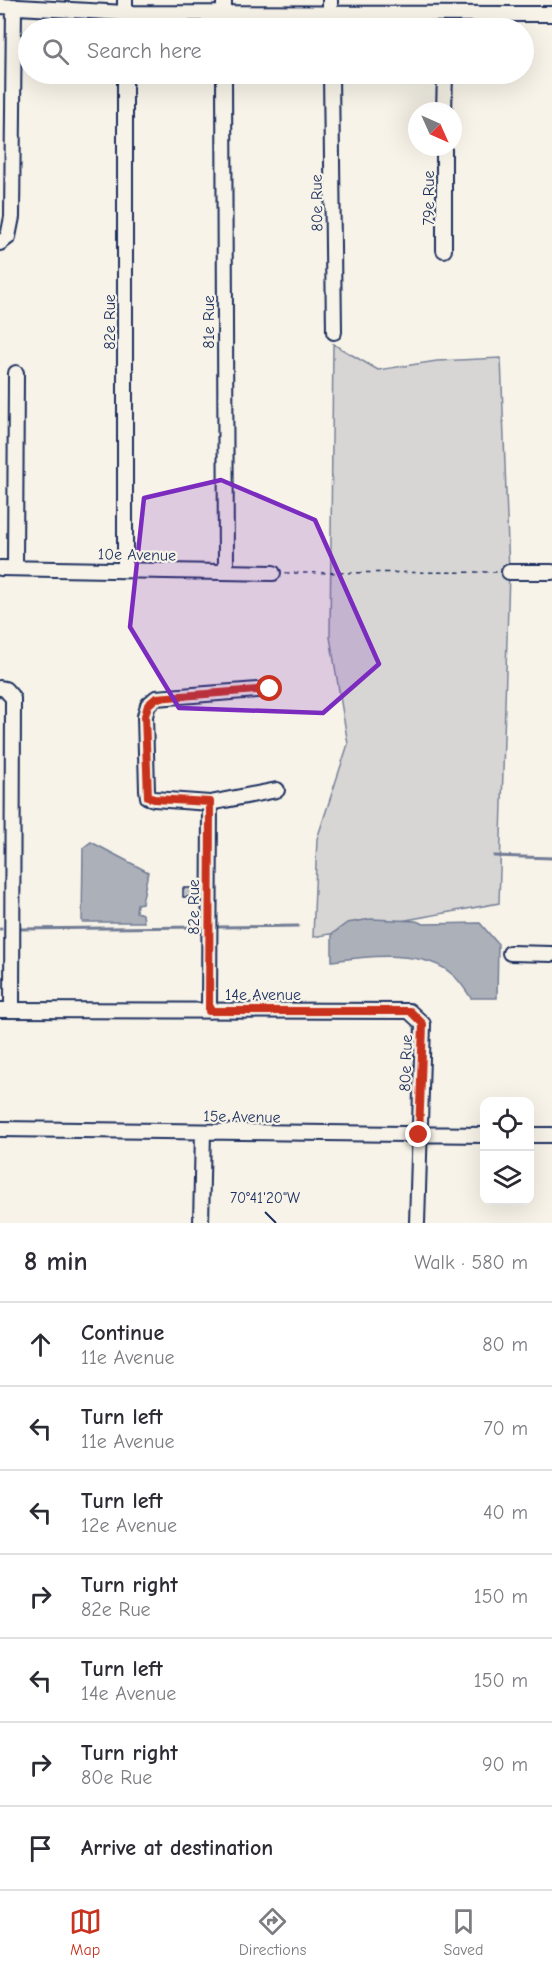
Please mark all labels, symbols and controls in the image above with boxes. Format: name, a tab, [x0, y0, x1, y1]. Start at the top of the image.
search box	[18, 18, 534, 84]
icon: search	[39, 35, 72, 68]
text: Search here	[87, 38, 202, 64]
north arrow	[408, 102, 462, 156]
street label: 79e Rue	[420, 170, 438, 226]
street label: 80e Rue	[308, 174, 326, 232]
street label: 82e Rue	[101, 294, 119, 350]
street label: 81e Rue	[200, 295, 218, 349]
street label: 10e Avenue	[98, 545, 176, 565]
route start	[256, 675, 282, 701]
street label: 82e Rue	[185, 879, 203, 935]
street label: 14e Avenue	[225, 986, 301, 1004]
street label: 80e Rue	[396, 1034, 416, 1092]
map controls	[480, 1097, 534, 1205]
button: locate	[480, 1097, 534, 1151]
street label: 15e Avenue	[203, 1107, 281, 1127]
route end	[405, 1121, 431, 1147]
button: layers	[480, 1151, 534, 1205]
text: 70°41'20"W	[230, 1189, 300, 1207]
text: 8 min	[24, 1247, 88, 1277]
text: Walk · 580 m	[414, 1251, 528, 1274]
text: Continue	[81, 1320, 164, 1346]
icon: ahead	[24, 1328, 57, 1361]
text: 80 m	[482, 1333, 528, 1356]
text: 11e Avenue	[81, 1346, 174, 1369]
text: Turn left	[81, 1404, 163, 1430]
icon: left	[24, 1412, 57, 1445]
text: 70 m	[483, 1417, 528, 1440]
text: 11e Avenue	[81, 1430, 174, 1453]
text: Turn left	[81, 1488, 163, 1514]
icon: left	[24, 1496, 57, 1529]
text: 40 m	[483, 1501, 528, 1524]
text: 12e Avenue	[81, 1514, 177, 1537]
text: Turn right	[81, 1572, 178, 1598]
icon: right	[24, 1580, 57, 1613]
text: 150 m	[474, 1585, 528, 1608]
text: 82e Rue	[81, 1598, 151, 1621]
text: Turn left	[81, 1656, 163, 1682]
icon: left	[24, 1664, 57, 1697]
text: 150 m	[474, 1669, 528, 1692]
text: 14e Avenue	[81, 1682, 176, 1705]
text: Turn right	[81, 1740, 178, 1766]
icon: right	[24, 1748, 57, 1781]
text: 90 m	[482, 1753, 528, 1776]
text: 80e Rue	[81, 1766, 152, 1789]
icon: arrive	[24, 1832, 57, 1865]
text: Arrive at destination	[81, 1835, 273, 1861]
tab: Map	[69, 1905, 102, 1959]
tab: Directions	[239, 1905, 306, 1959]
tab: Saved	[443, 1905, 483, 1959]

